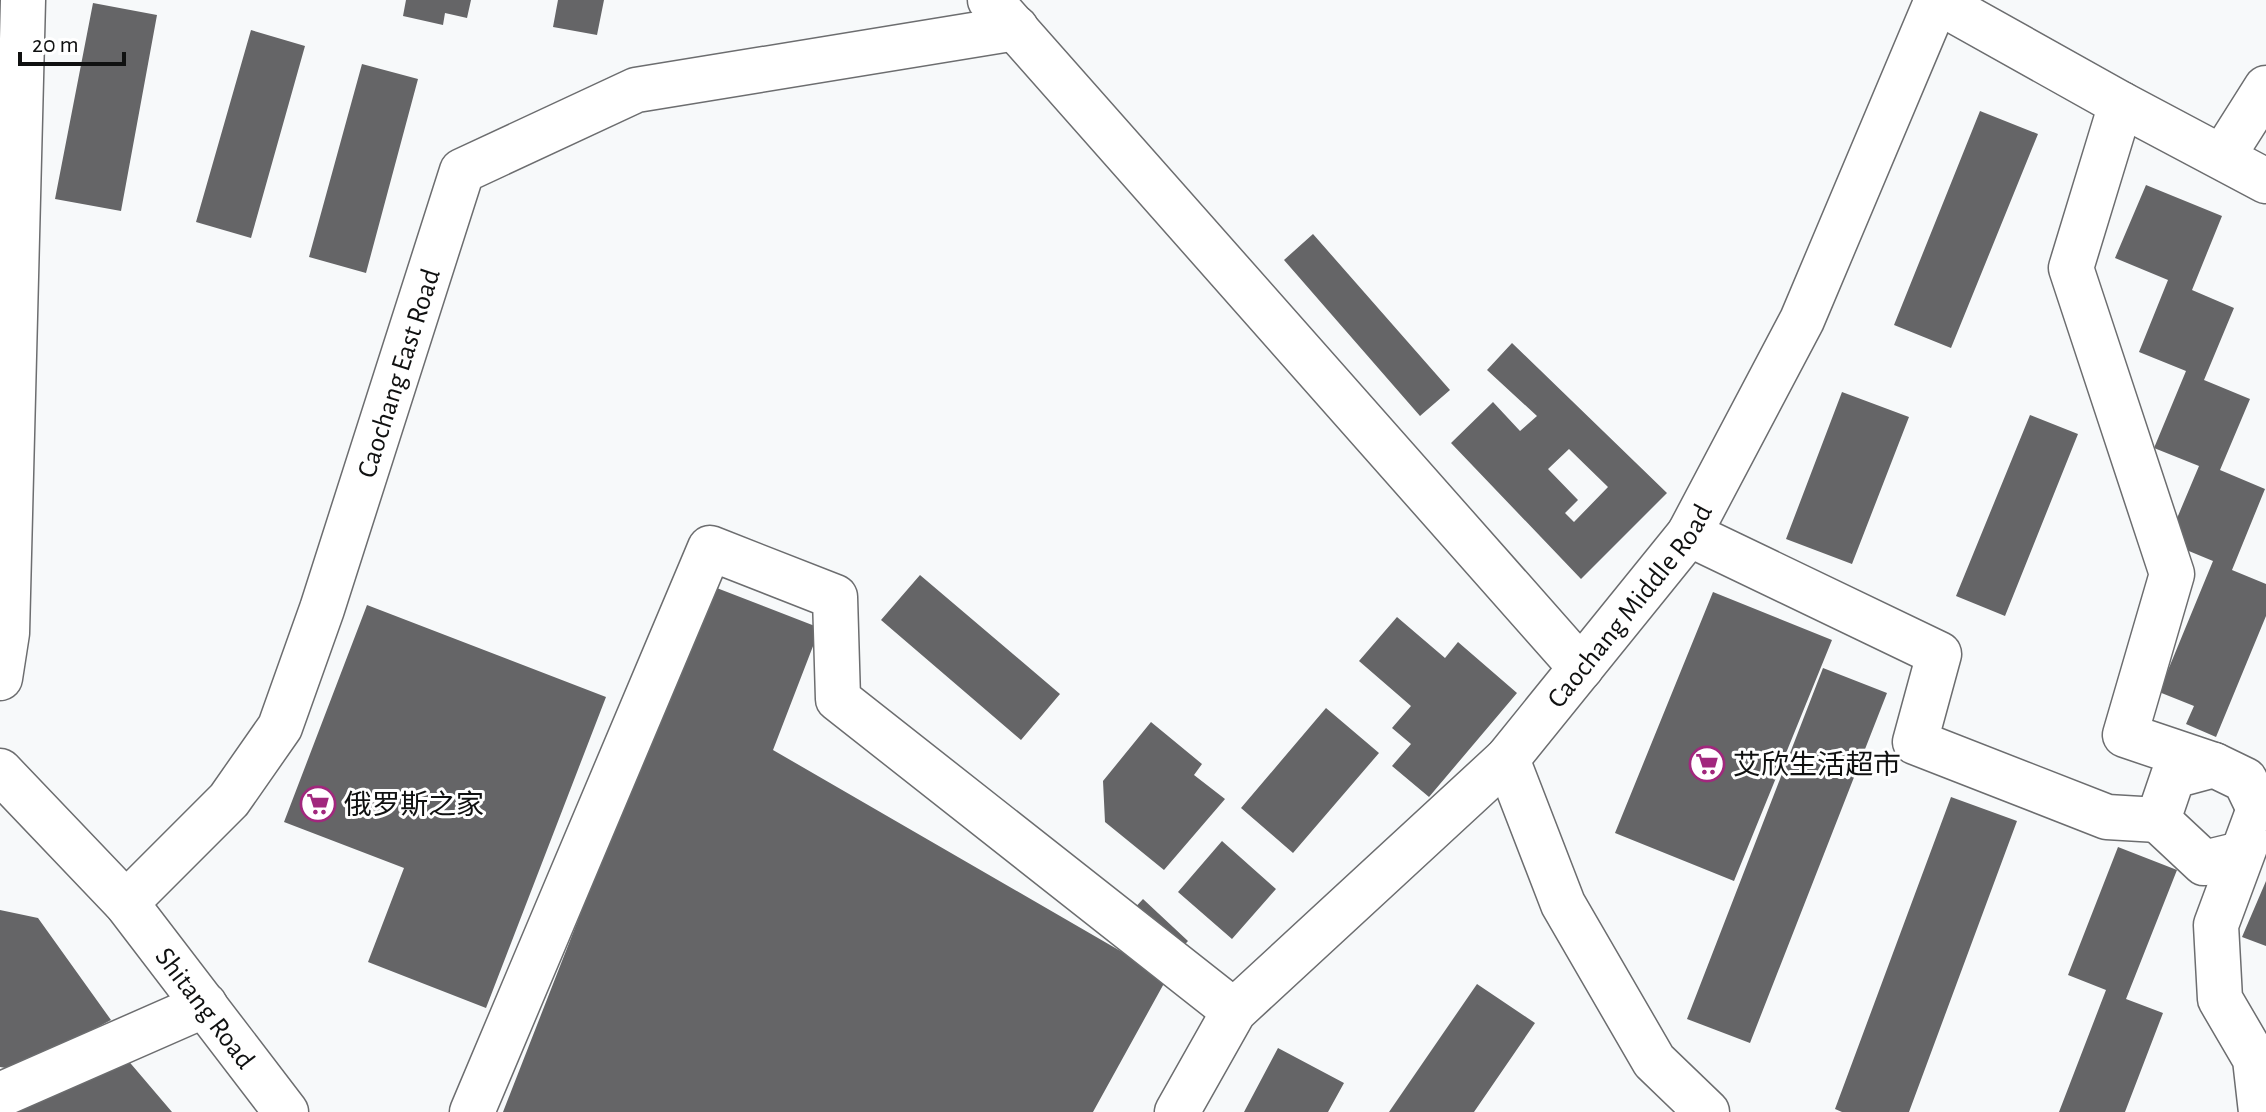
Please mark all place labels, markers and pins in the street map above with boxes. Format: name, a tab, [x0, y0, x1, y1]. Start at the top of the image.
supermarket icon: 艾欣生活超市	[1688, 745, 1726, 783]
place label: 艾欣生活超市	[1733, 750, 1901, 780]
supermarket icon: 俄罗斯之家	[299, 785, 337, 823]
place label: 俄罗斯之家	[344, 790, 484, 820]

